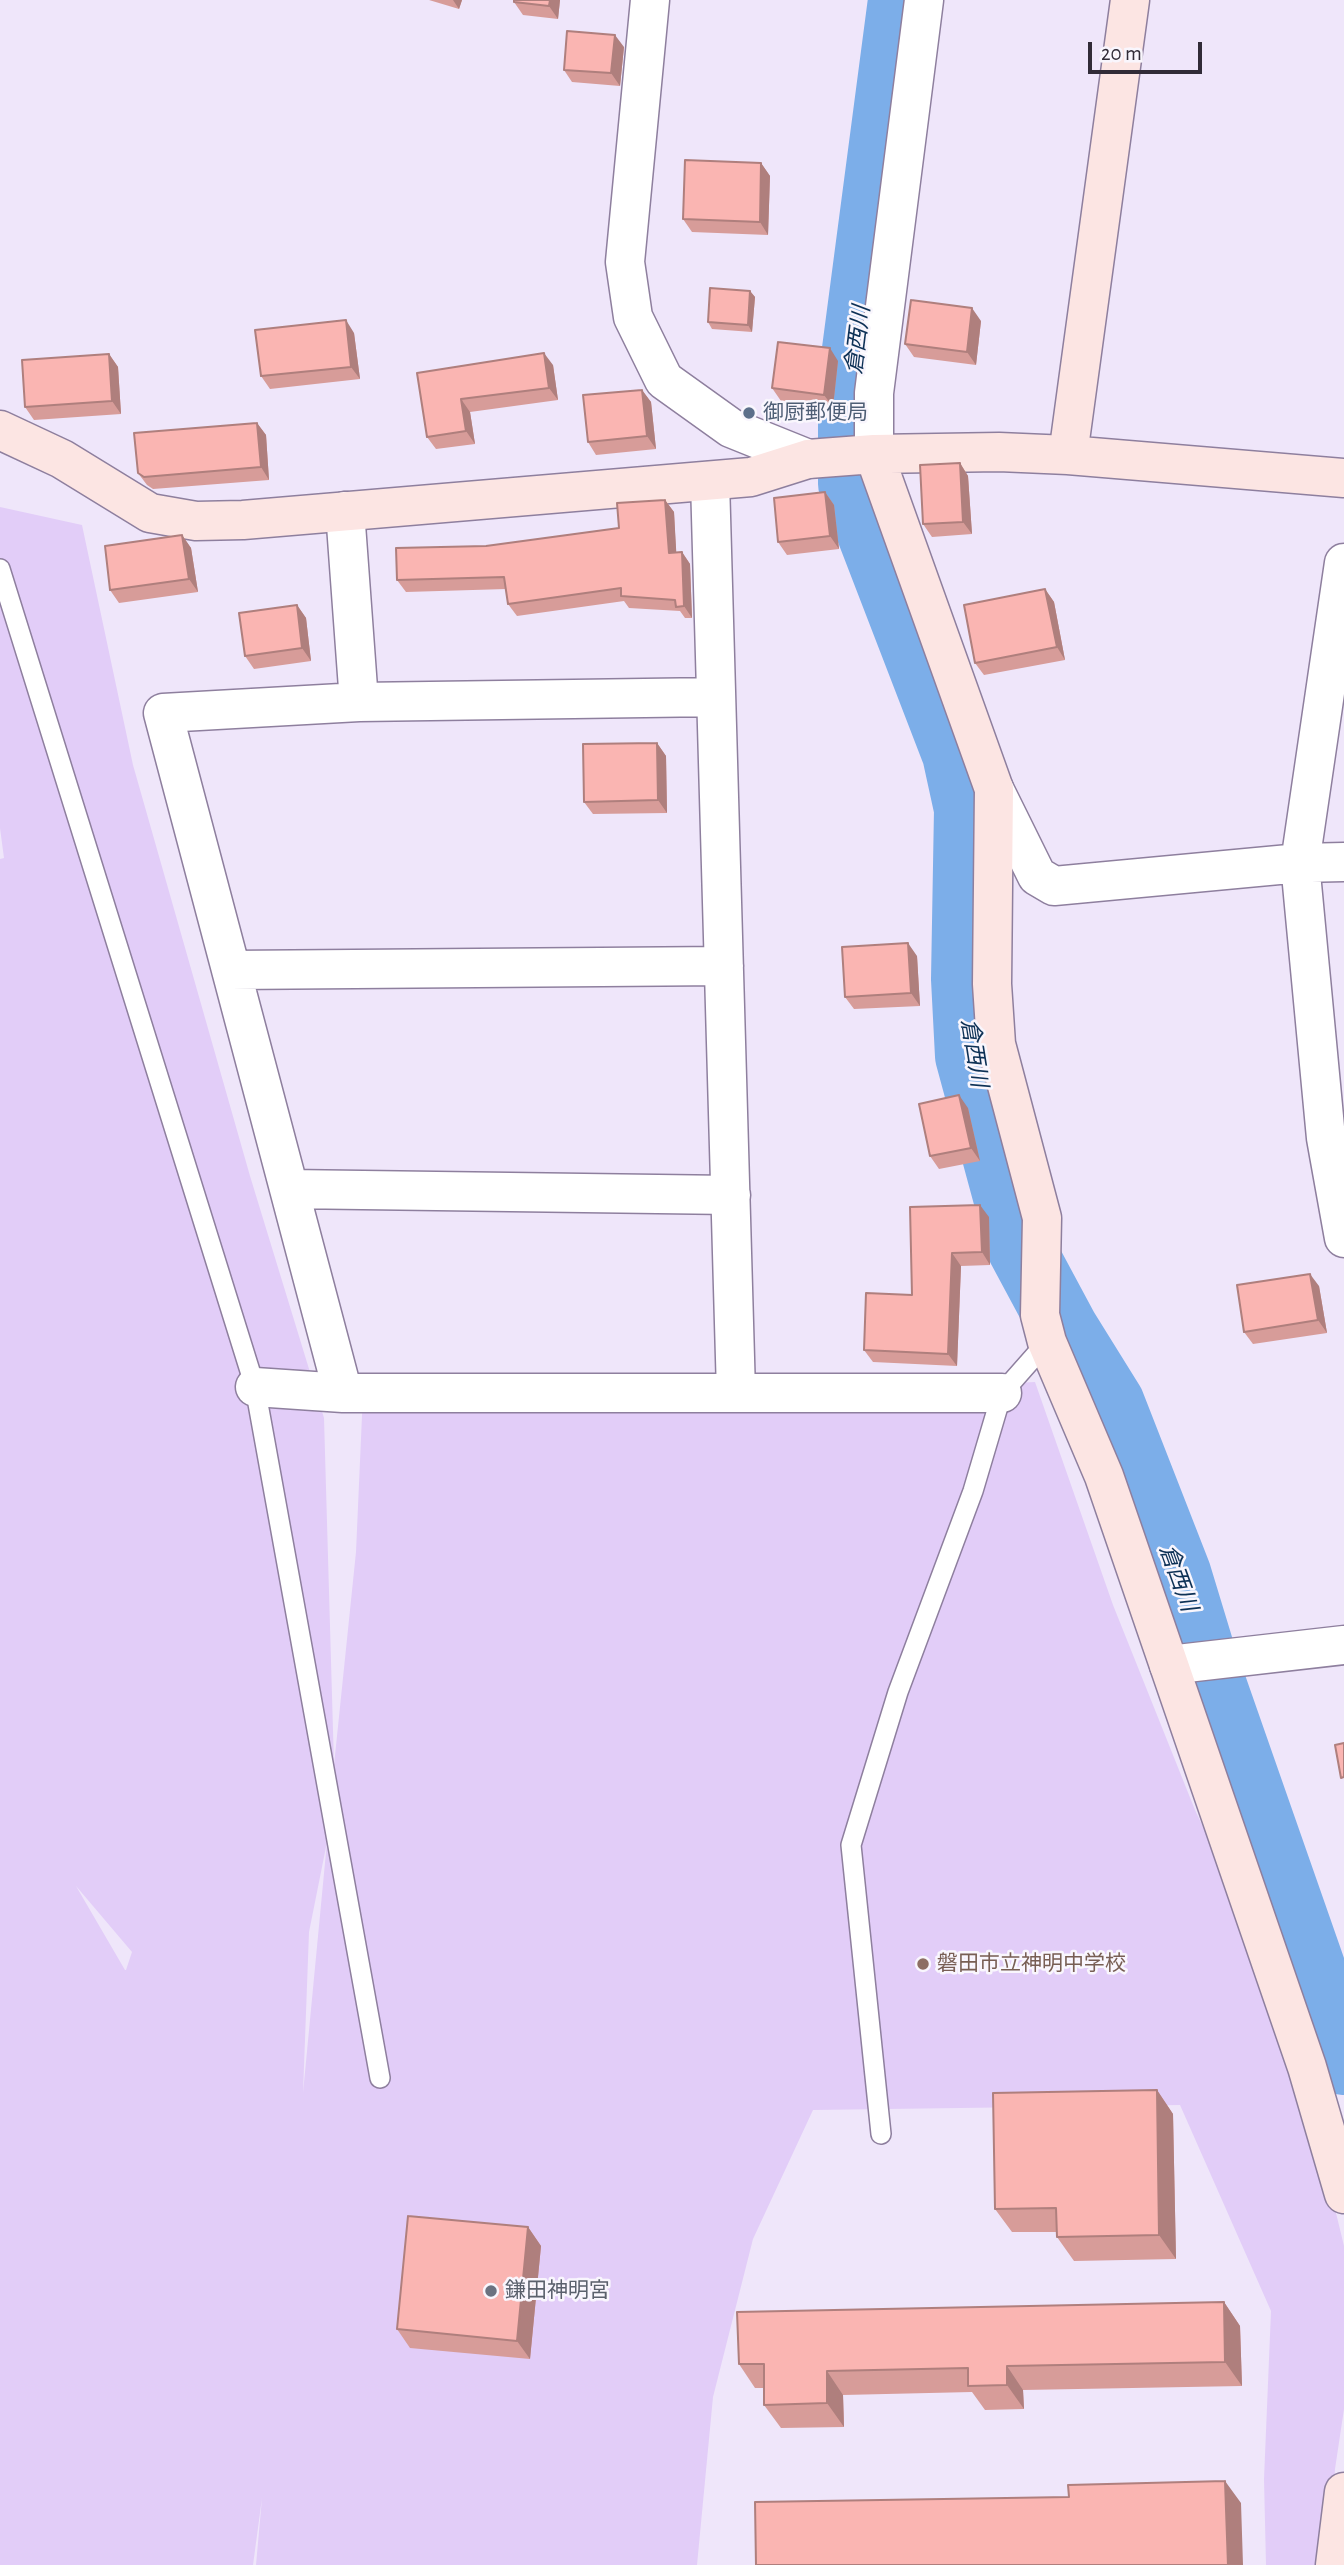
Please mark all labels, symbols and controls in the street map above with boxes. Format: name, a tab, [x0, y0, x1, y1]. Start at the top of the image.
scale bar	[1092, 28, 1206, 72]
text: 20 m	[1101, 43, 1142, 64]
water label: 倉西川	[840, 304, 876, 376]
place label: 御厨郵便局	[763, 400, 868, 426]
marker: 御厨郵便局	[741, 405, 757, 421]
water label: 倉西川	[955, 1017, 993, 1089]
water label: 倉西川	[1153, 1541, 1203, 1615]
place label: 磐田市立神明中学校	[937, 1951, 1126, 1977]
marker: 磐田市立神明中学校	[915, 1956, 931, 1972]
place label: 鎌田神明宮	[505, 2278, 610, 2304]
marker: 鎌田神明宮	[483, 2283, 499, 2299]

